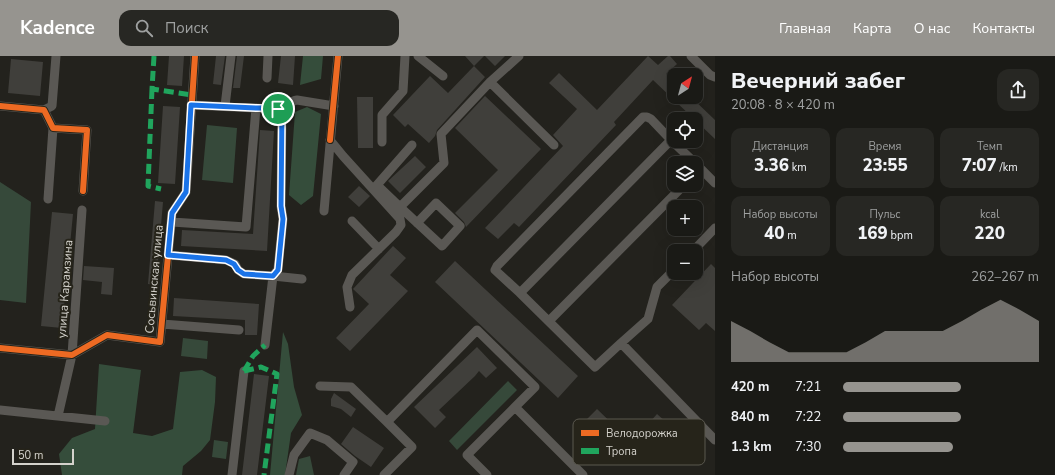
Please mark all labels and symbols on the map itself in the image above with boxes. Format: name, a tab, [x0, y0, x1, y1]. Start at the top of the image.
north arrow	[667, 68, 703, 104]
pin	[261, 92, 295, 126]
street label: Сосьвинская улица	[141, 224, 167, 334]
street label: улица Карамзина	[54, 239, 76, 339]
legend	[573, 419, 705, 465]
text: Велодорожка	[606, 426, 678, 441]
text: Тропа	[606, 444, 637, 459]
scale bar	[12, 447, 74, 466]

